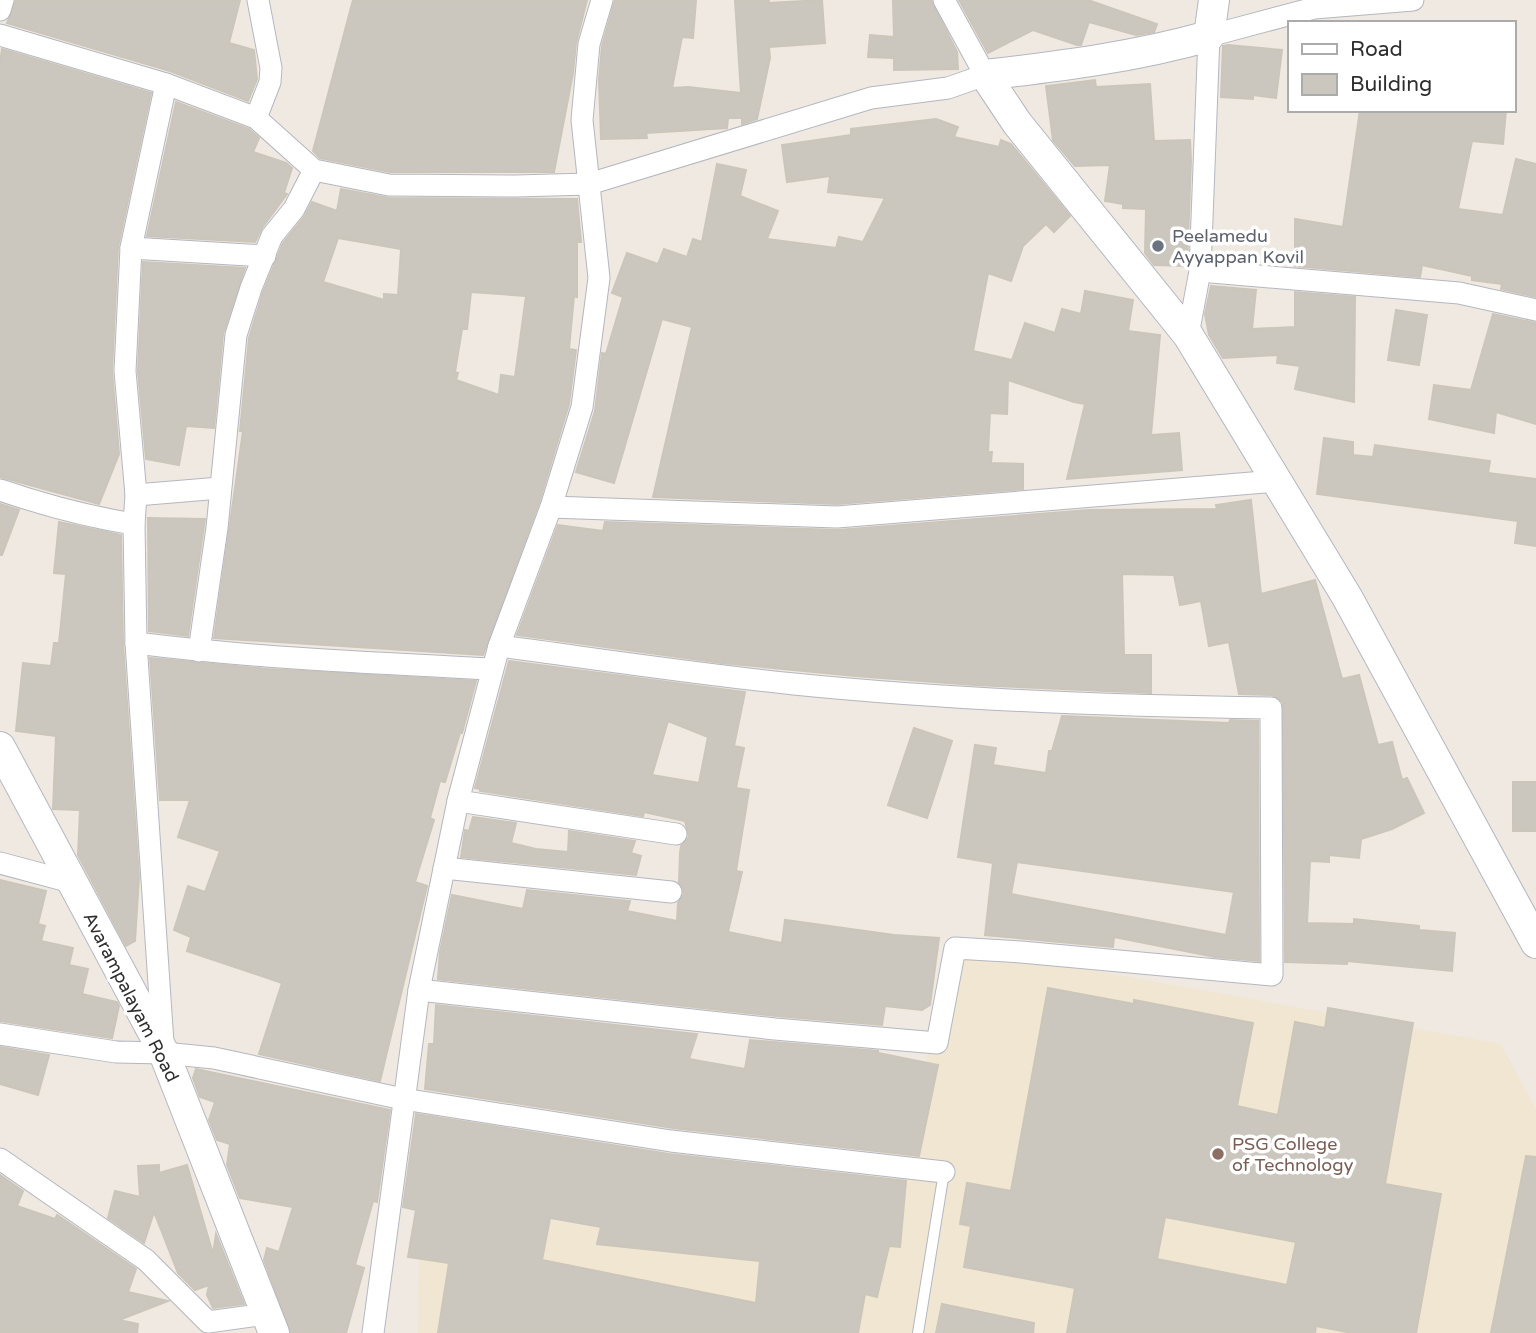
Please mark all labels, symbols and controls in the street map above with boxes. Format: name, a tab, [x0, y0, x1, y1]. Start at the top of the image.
legend	[1288, 21, 1515, 112]
text: Road	[1350, 37, 1403, 62]
text: Building	[1350, 72, 1432, 97]
place label: Peelamedu Ayyappan Kovil	[1172, 225, 1304, 268]
marker: Peelamedu Ayyappan Kovil	[1150, 238, 1166, 254]
street label: Avarampalayam Road	[79, 908, 183, 1086]
place label: PSG College of Technology	[1232, 1133, 1354, 1176]
marker: PSG College of Technology	[1210, 1146, 1226, 1162]

